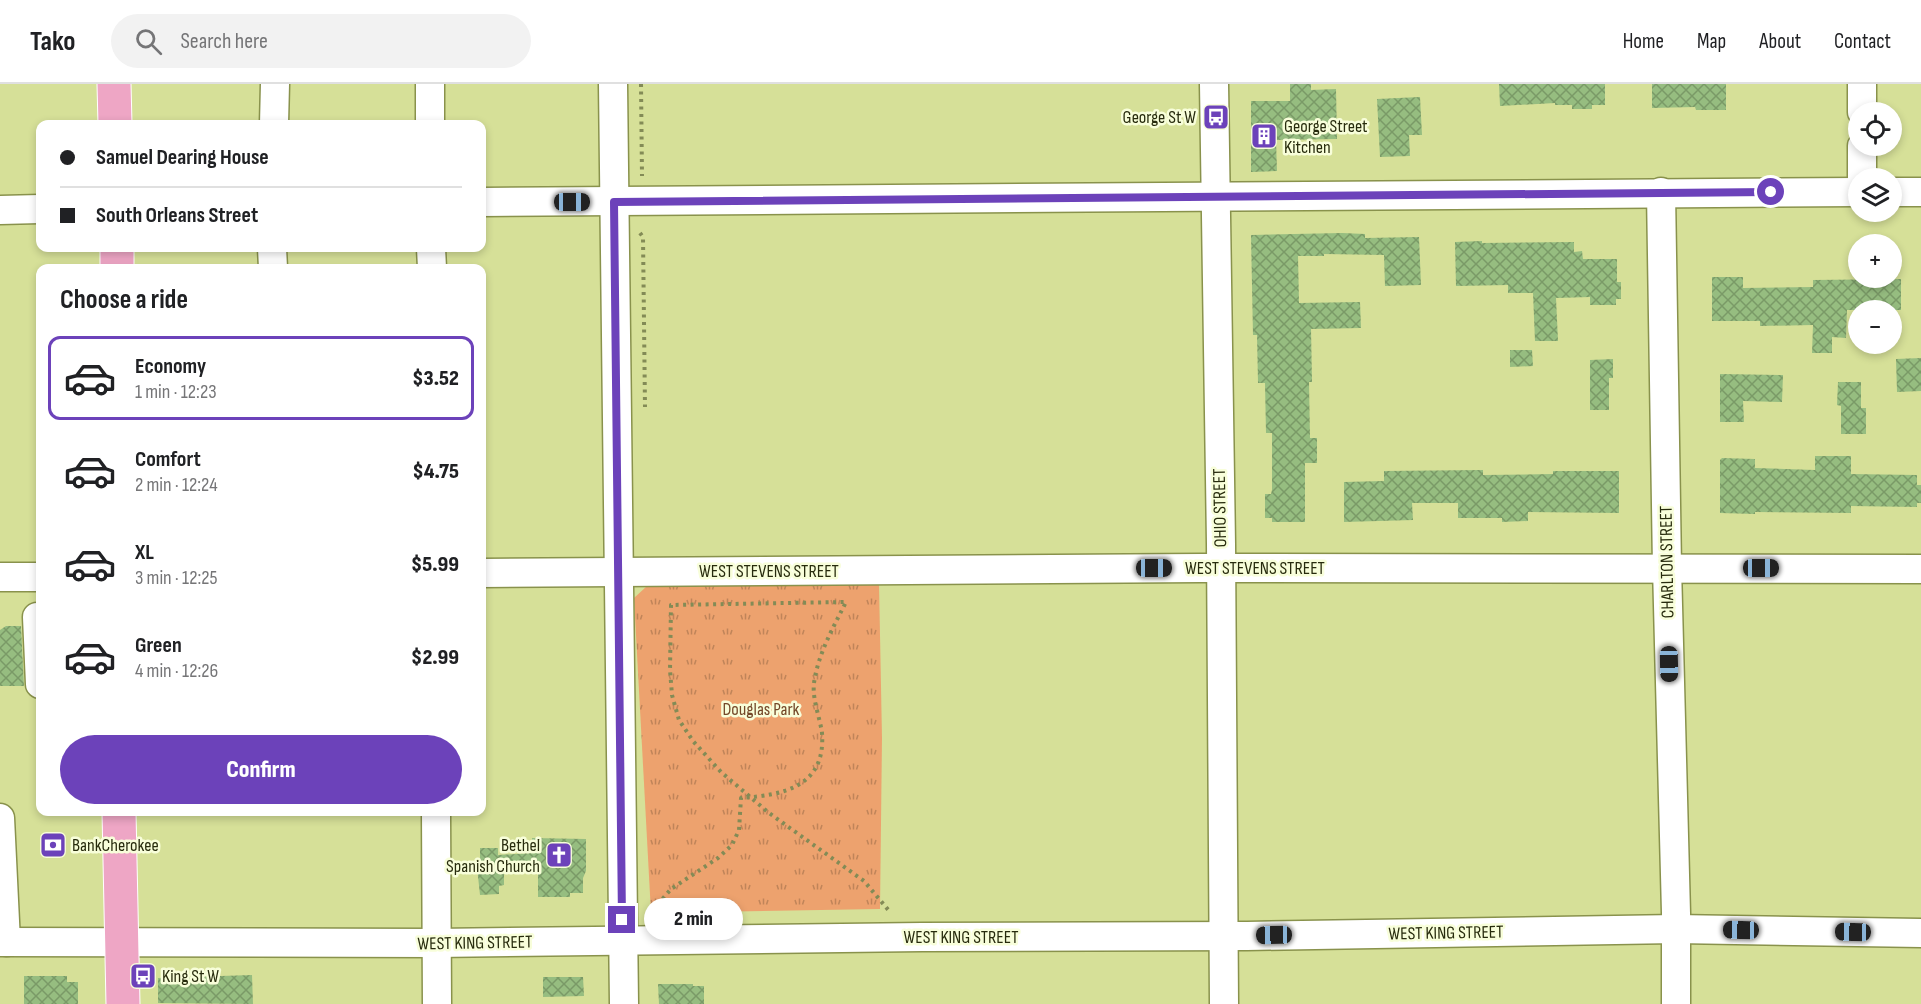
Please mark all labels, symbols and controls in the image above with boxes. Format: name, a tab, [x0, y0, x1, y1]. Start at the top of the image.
search box	[111, 14, 531, 68]
text: Tako	[30, 25, 75, 58]
icon: search	[132, 25, 165, 58]
text: Search here	[180, 28, 268, 55]
text: Home	[1623, 29, 1664, 54]
text: Map	[1697, 29, 1726, 54]
text: About	[1759, 29, 1801, 54]
text: Contact	[1834, 29, 1891, 54]
bus stop icon: George St W	[1201, 102, 1231, 132]
map controls	[1848, 102, 1902, 354]
button: locate	[1848, 102, 1902, 156]
place label: George St W	[1123, 107, 1196, 128]
place label: George Street Kitchen	[1284, 116, 1368, 158]
building icon: George Street Kitchen	[1249, 121, 1279, 151]
text: Samuel Dearing House	[96, 144, 269, 171]
button: layers	[1848, 168, 1902, 222]
route start	[1757, 178, 1784, 205]
car	[554, 193, 590, 211]
text: South Orleans Street	[96, 202, 258, 229]
button: +	[1848, 234, 1902, 288]
text: Choose a ride	[60, 284, 188, 316]
button: −	[1848, 300, 1902, 354]
icon: car	[63, 351, 117, 405]
text: Economy	[135, 353, 206, 380]
text: $3.52	[412, 365, 459, 392]
text: 1 min · 12:23	[135, 380, 217, 404]
icon: car	[63, 444, 117, 498]
text: Comfort	[135, 446, 201, 473]
text: $4.75	[412, 458, 459, 485]
street label: OHIO STREET	[1209, 468, 1231, 548]
text: 2 min · 12:24	[135, 473, 218, 497]
street label: CHARLTON STREET	[1656, 505, 1678, 619]
icon: car	[63, 537, 117, 591]
text: XL	[135, 539, 154, 566]
text: $5.99	[411, 551, 459, 578]
street label: WEST STEVENS STREET	[1185, 558, 1325, 579]
car	[1136, 559, 1172, 577]
car	[1743, 559, 1779, 577]
street label: WEST STEVENS STREET	[699, 561, 839, 582]
text: 3 min · 12:25	[135, 566, 218, 590]
icon: car	[63, 630, 117, 684]
text: Green	[135, 632, 182, 659]
text: $2.99	[411, 644, 459, 671]
car	[1660, 646, 1678, 682]
text: 4 min · 12:26	[135, 659, 218, 683]
park label: Douglas Park	[723, 699, 800, 720]
button: Confirm	[60, 735, 462, 804]
bank icon: BankCherokee	[38, 830, 68, 860]
place label: BankCherokee	[72, 835, 159, 856]
place label: Bethel Spanish Church	[446, 835, 540, 877]
church icon: Bethel Spanish Church	[544, 840, 574, 870]
callout: 2 min	[643, 899, 742, 941]
route end	[608, 906, 635, 933]
text: 2 min	[674, 907, 713, 931]
street label: WEST KING STREET	[1388, 921, 1504, 945]
car	[1723, 921, 1759, 939]
car	[1835, 923, 1871, 941]
car	[1256, 926, 1292, 944]
street label: WEST KING STREET	[904, 927, 1018, 948]
street label: WEST KING STREET	[417, 931, 533, 955]
bus stop icon: King St W	[128, 961, 158, 991]
place label: King St W	[162, 966, 219, 987]

